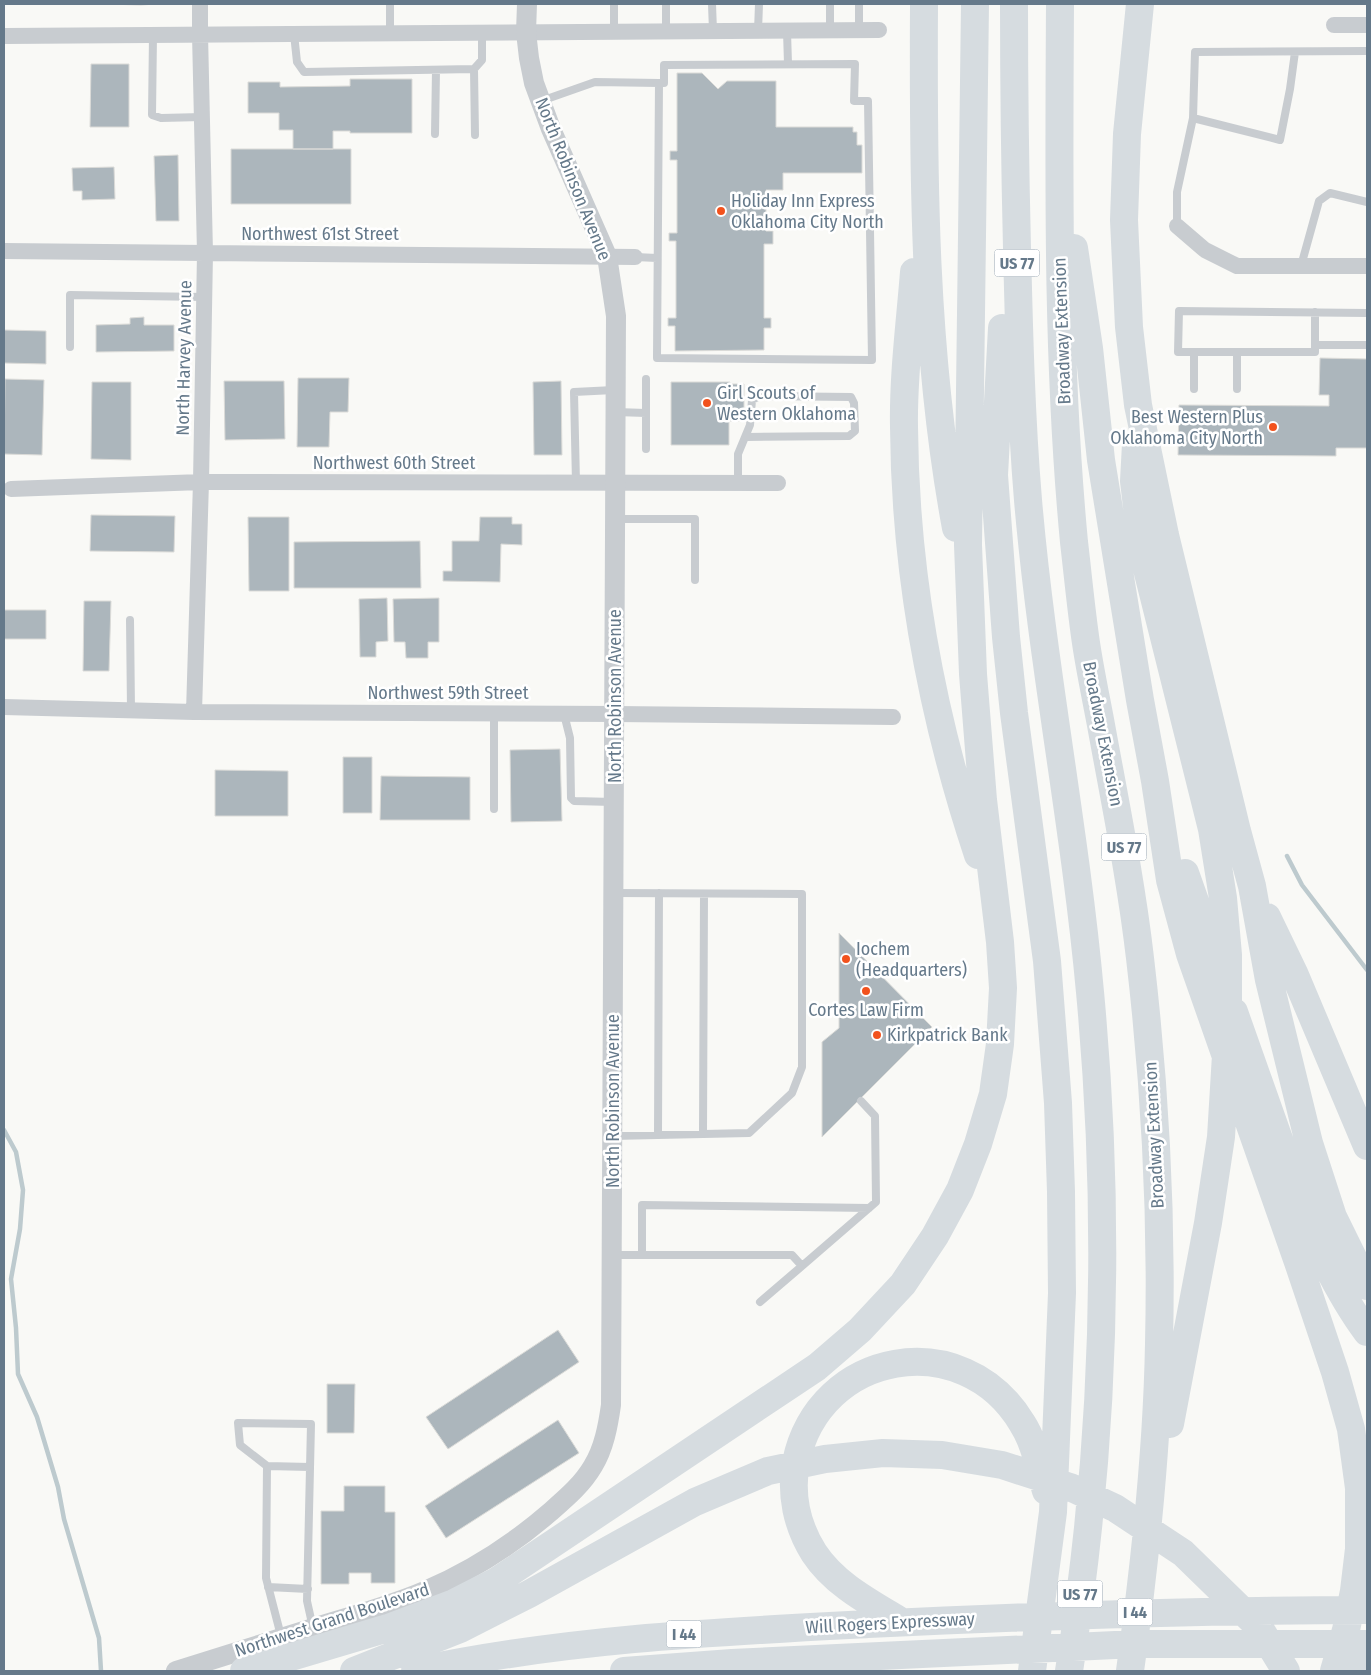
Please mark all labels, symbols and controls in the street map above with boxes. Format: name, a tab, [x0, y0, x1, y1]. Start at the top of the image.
street label: North Robinson Avenue	[530, 94, 616, 264]
place label: Holiday Inn Express Oklahoma City North	[731, 190, 884, 233]
marker: Holiday Inn Express Oklahoma City North	[715, 205, 727, 217]
street label: Northwest 61st Street	[241, 223, 399, 245]
road number: US 77	[994, 250, 1040, 276]
street label: Broadway Extension	[1048, 257, 1076, 405]
street label: North Harvey Avenue	[172, 280, 196, 436]
place label: Girl Scouts of Western Oklahoma	[717, 382, 856, 425]
marker: Girl Scouts of Western Oklahoma	[701, 397, 713, 409]
place label: Best Western Plus Oklahoma City North	[1110, 406, 1263, 449]
marker: Best Western Plus Oklahoma City North	[1267, 421, 1279, 433]
street label: Northwest 60th Street	[313, 452, 475, 474]
street label: North Robinson Avenue	[604, 609, 626, 783]
street label: Broadway Extension	[1078, 660, 1128, 808]
street label: Northwest 59th Street	[367, 682, 529, 704]
road number: US 77	[1102, 834, 1146, 860]
place label: Iochem (Headquarters)	[856, 938, 967, 981]
marker: Iochem (Headquarters)	[840, 953, 852, 965]
marker: Cortes Law Firm	[860, 985, 872, 997]
place label: Cortes Law Firm	[808, 999, 924, 1021]
street label: North Robinson Avenue	[602, 1014, 624, 1188]
place label: Kirkpatrick Bank	[887, 1024, 1008, 1046]
marker: Kirkpatrick Bank	[871, 1029, 883, 1041]
street label: Broadway Extension	[1139, 1061, 1169, 1209]
street label: Northwest Grand Boulevard	[232, 1578, 432, 1662]
road number: US 77	[1058, 1580, 1102, 1608]
road number: I 44	[1118, 1598, 1152, 1625]
street label: Will Rogers Expressway	[805, 1608, 975, 1638]
road number: I 44	[666, 1620, 702, 1648]

